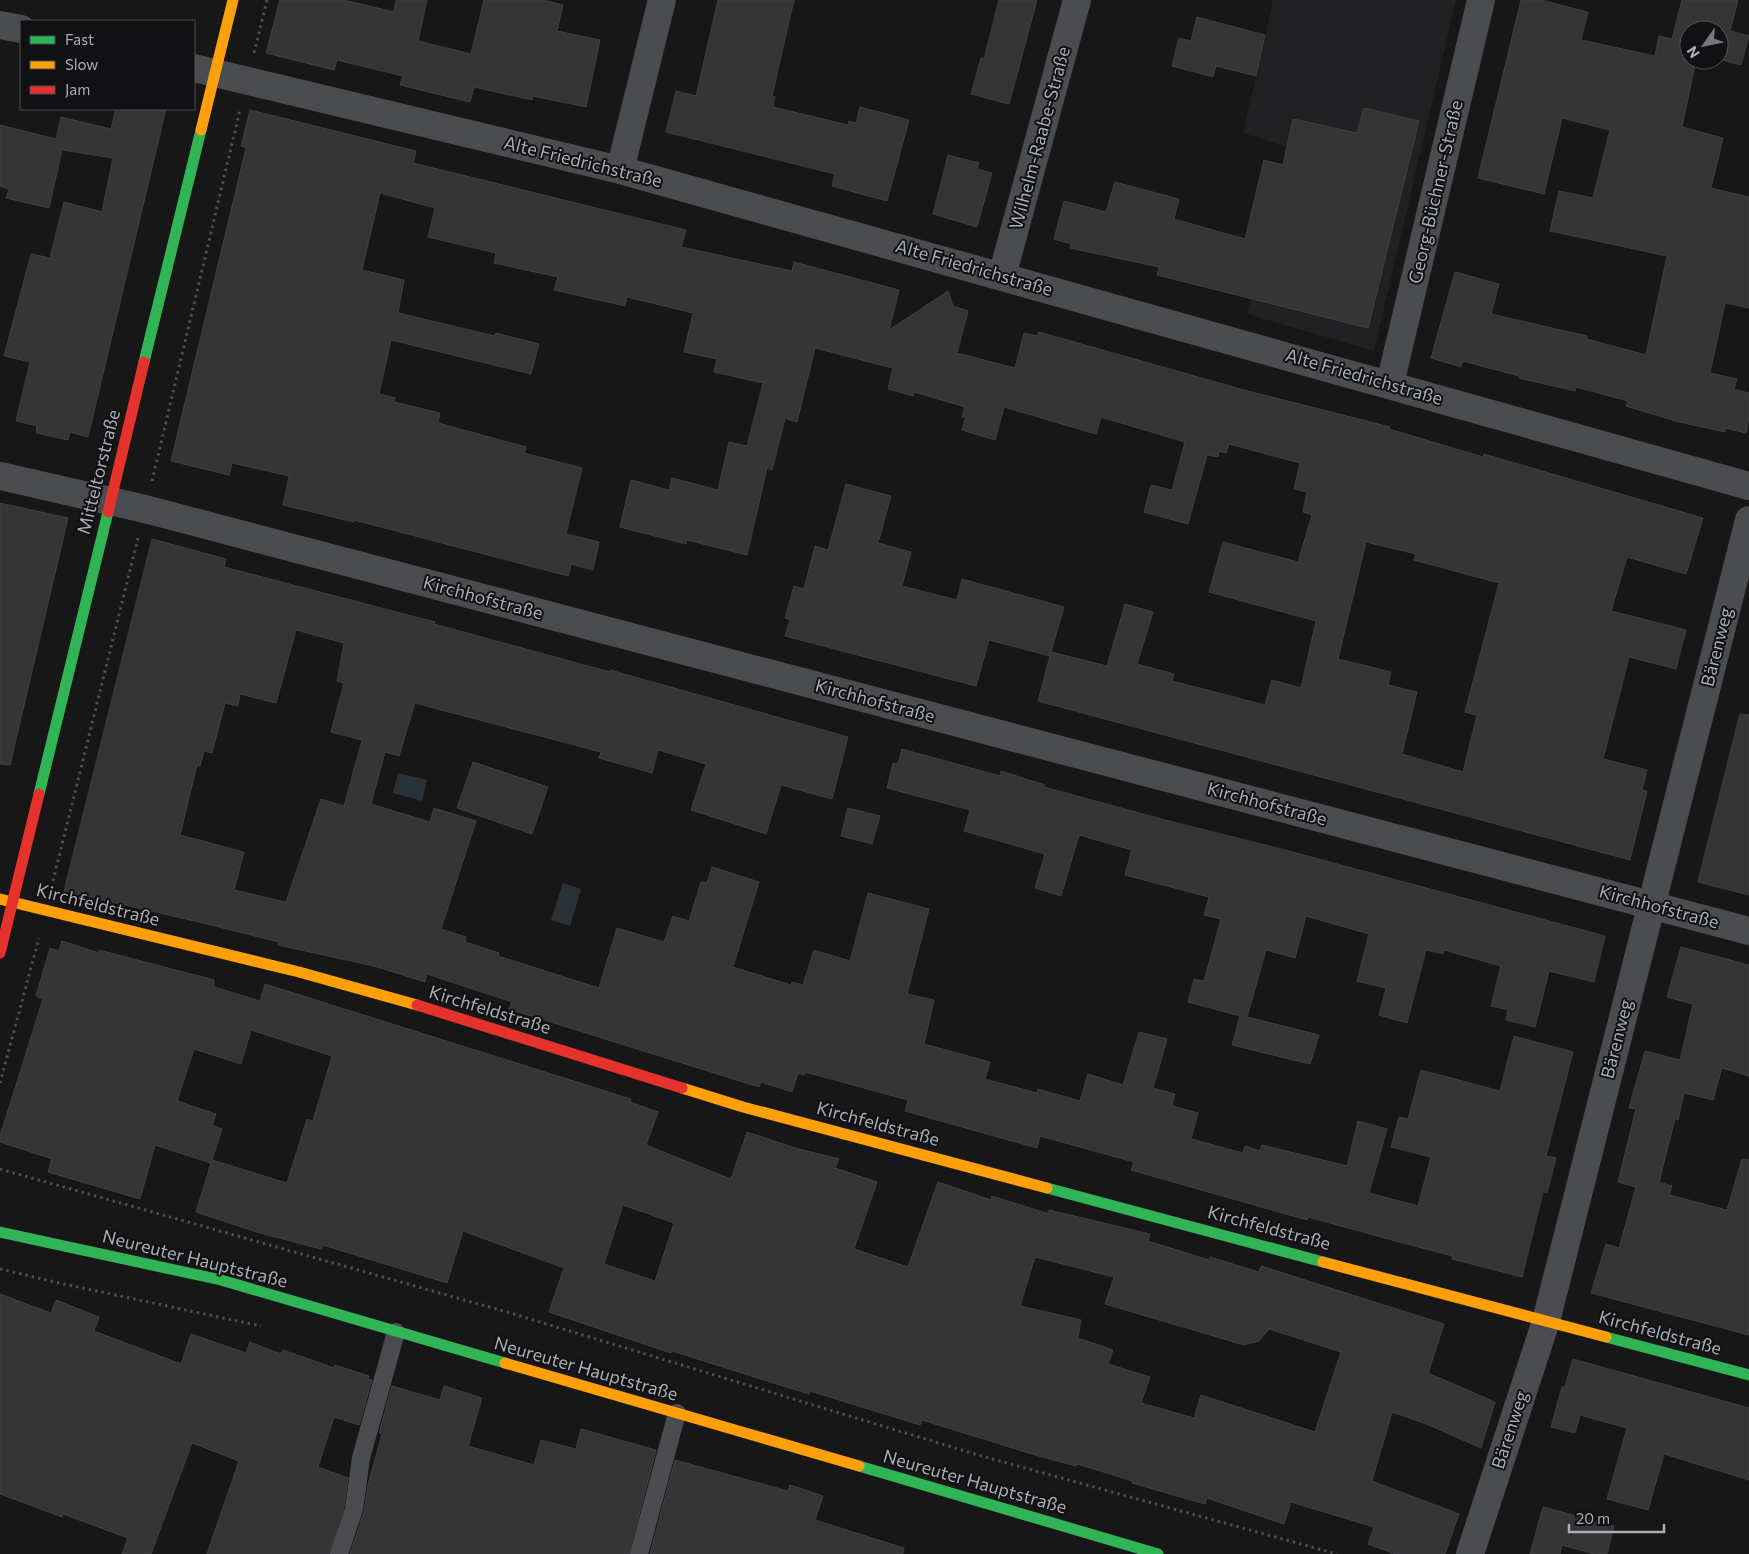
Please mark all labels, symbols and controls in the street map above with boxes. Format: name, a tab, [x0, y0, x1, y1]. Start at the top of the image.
legend	[20, 20, 195, 110]
north arrow	[1679, 20, 1729, 70]
text: Fast	[65, 30, 94, 48]
text: N	[1683, 43, 1703, 61]
street label: Wilhelm-Raabe-Straße	[1004, 44, 1074, 232]
text: Slow	[65, 55, 98, 73]
text: Jam	[65, 80, 90, 98]
street label: Georg-Büchner-Straße	[1403, 98, 1467, 286]
street label: Alte Friedrichstraße	[502, 131, 665, 191]
street label: Alte Friedrichstraße	[893, 234, 1055, 300]
street label: Alte Friedrichstraße	[1283, 343, 1445, 409]
street label: Mitteltorstraße	[72, 407, 124, 536]
street label: Kirchhofstraße	[421, 570, 545, 624]
street label: Bärenweg	[1696, 605, 1737, 689]
street label: Kirchhofstraße	[813, 673, 937, 727]
street label: Kirchhofstraße	[1205, 776, 1329, 830]
street label: Kirchfeldstraße	[34, 878, 162, 930]
street label: Kirchhofstraße	[1597, 879, 1721, 933]
street label: Kirchfeldstraße	[427, 980, 554, 1038]
street label: Bärenweg	[1596, 997, 1637, 1081]
street label: Kirchfeldstraße	[814, 1096, 942, 1150]
street label: Kirchfeldstraße	[1205, 1200, 1333, 1254]
street label: Neureuter Hauptstraße	[100, 1224, 290, 1292]
street label: Kirchfeldstraße	[1596, 1305, 1724, 1359]
street label: Neureuter Hauptstraße	[492, 1331, 681, 1405]
street label: Bärenweg	[1486, 1388, 1532, 1472]
street label: Neureuter Hauptstraße	[881, 1444, 1070, 1518]
scale bar	[1569, 1502, 1664, 1534]
text: 20 m	[1576, 1509, 1610, 1527]

